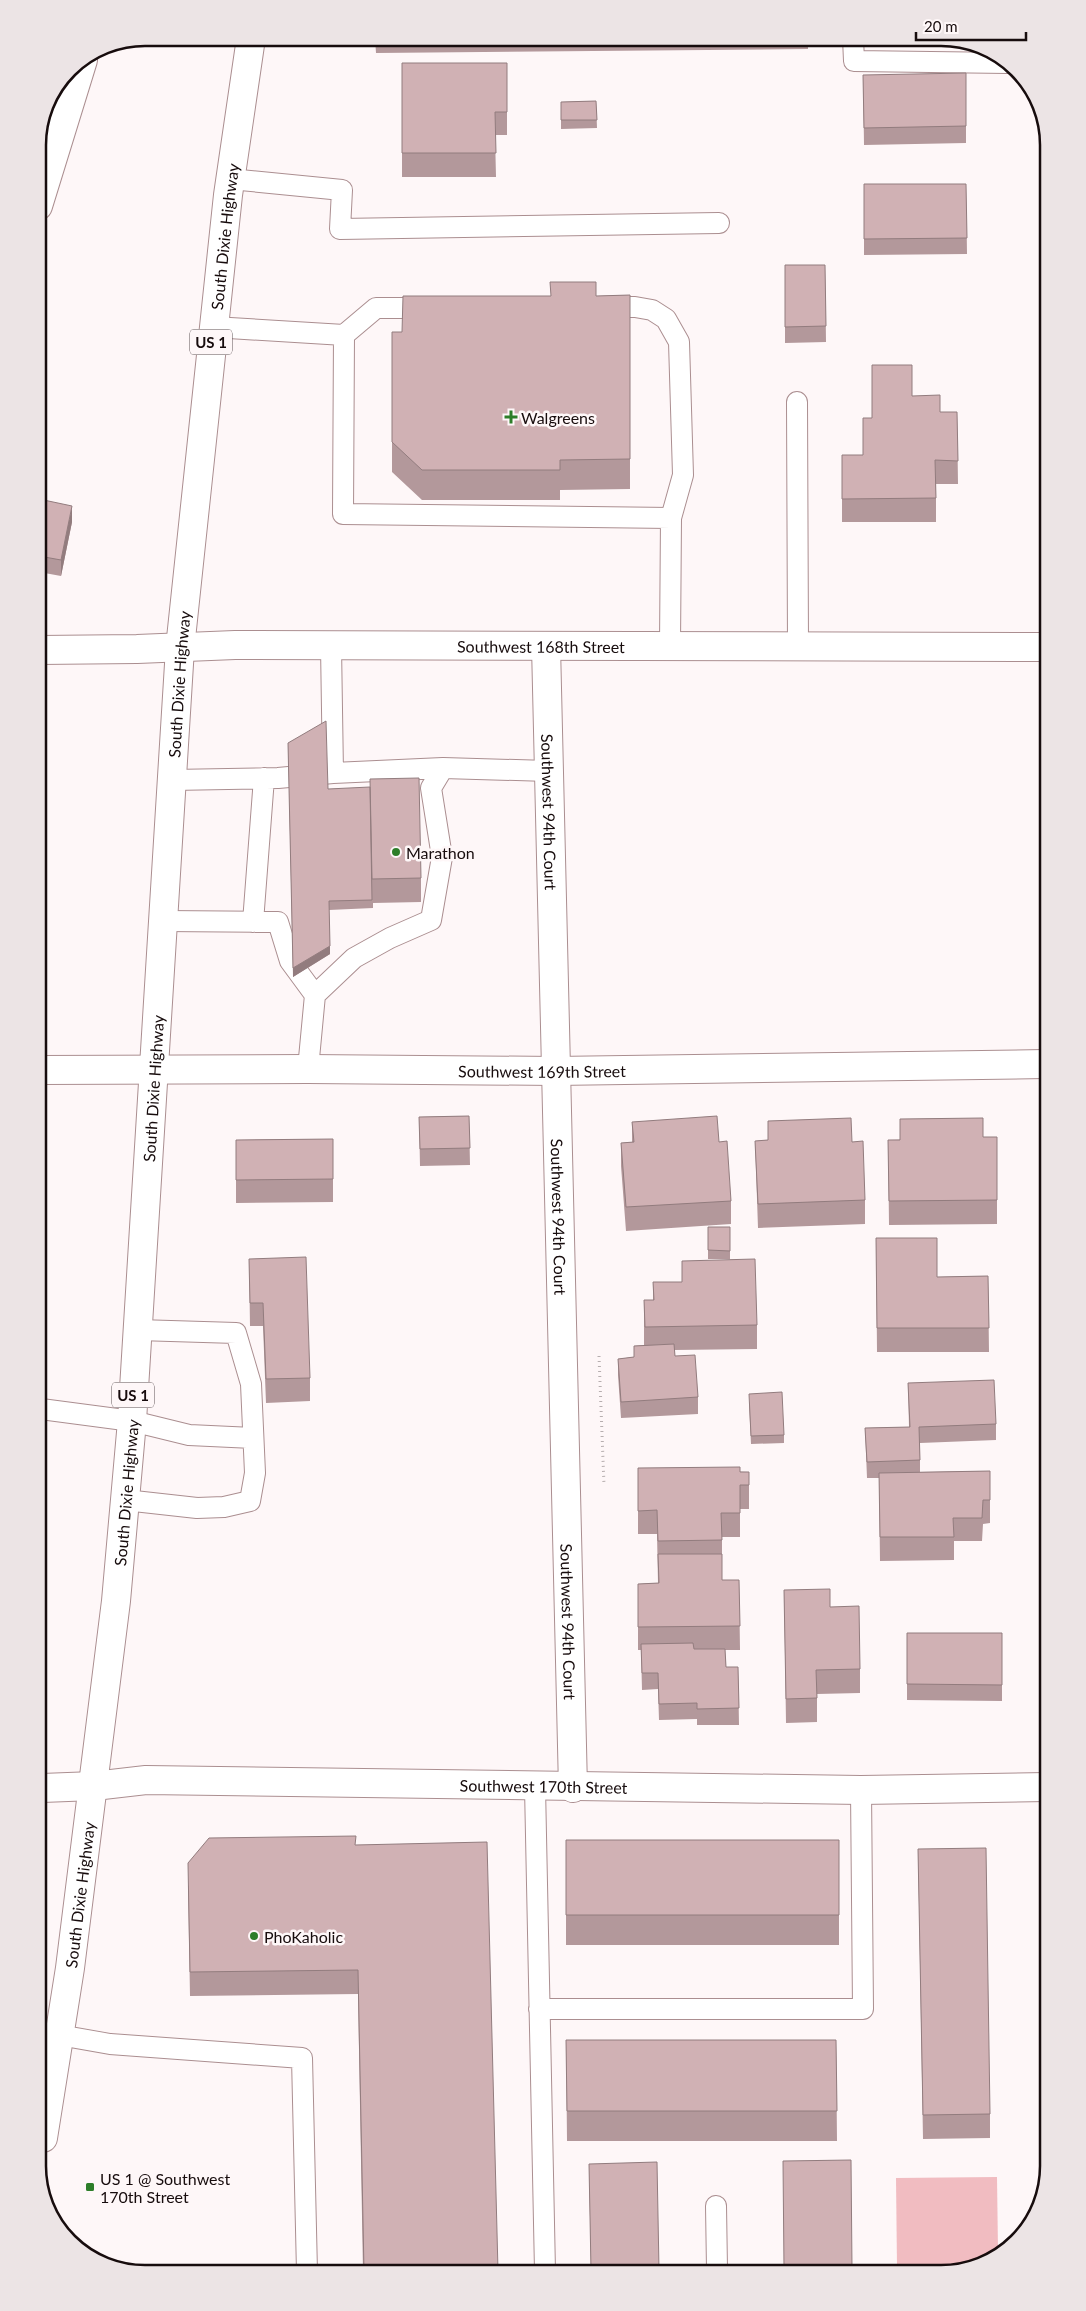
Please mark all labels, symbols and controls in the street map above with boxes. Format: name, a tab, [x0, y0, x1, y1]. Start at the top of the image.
scale bar	[916, 10, 1026, 42]
text: 20 m	[924, 17, 958, 35]
street label: South Dixie Highway	[206, 161, 242, 311]
road number: US 1	[190, 330, 232, 354]
place label: Walgreens	[521, 408, 595, 427]
marker: Walgreens	[505, 411, 517, 423]
street label: South Dixie Highway	[164, 609, 193, 758]
street label: Southwest 168th Street	[457, 636, 625, 655]
street label: Southwest 94th Court	[539, 734, 561, 891]
place label: Marathon	[406, 843, 475, 862]
marker: Marathon	[390, 846, 402, 858]
street label: South Dixie Highway	[139, 1013, 167, 1162]
street label: Southwest 169th Street	[458, 1060, 626, 1081]
street label: Southwest 94th Court	[548, 1138, 571, 1296]
road number: US 1	[112, 1382, 154, 1408]
street label: South Dixie Highway	[110, 1417, 142, 1567]
street label: Southwest 94th Court	[558, 1543, 580, 1700]
street label: Southwest 170th Street	[460, 1775, 628, 1796]
street label: South Dixie Highway	[61, 1820, 98, 1969]
place label: PhoKaholic	[264, 1927, 343, 1946]
marker: PhoKaholic	[248, 1930, 260, 1942]
place label: US 1 @ Southwest 170th Street	[100, 2169, 230, 2206]
marker: US 1 @ Southwest 170th Street	[84, 2181, 96, 2193]

